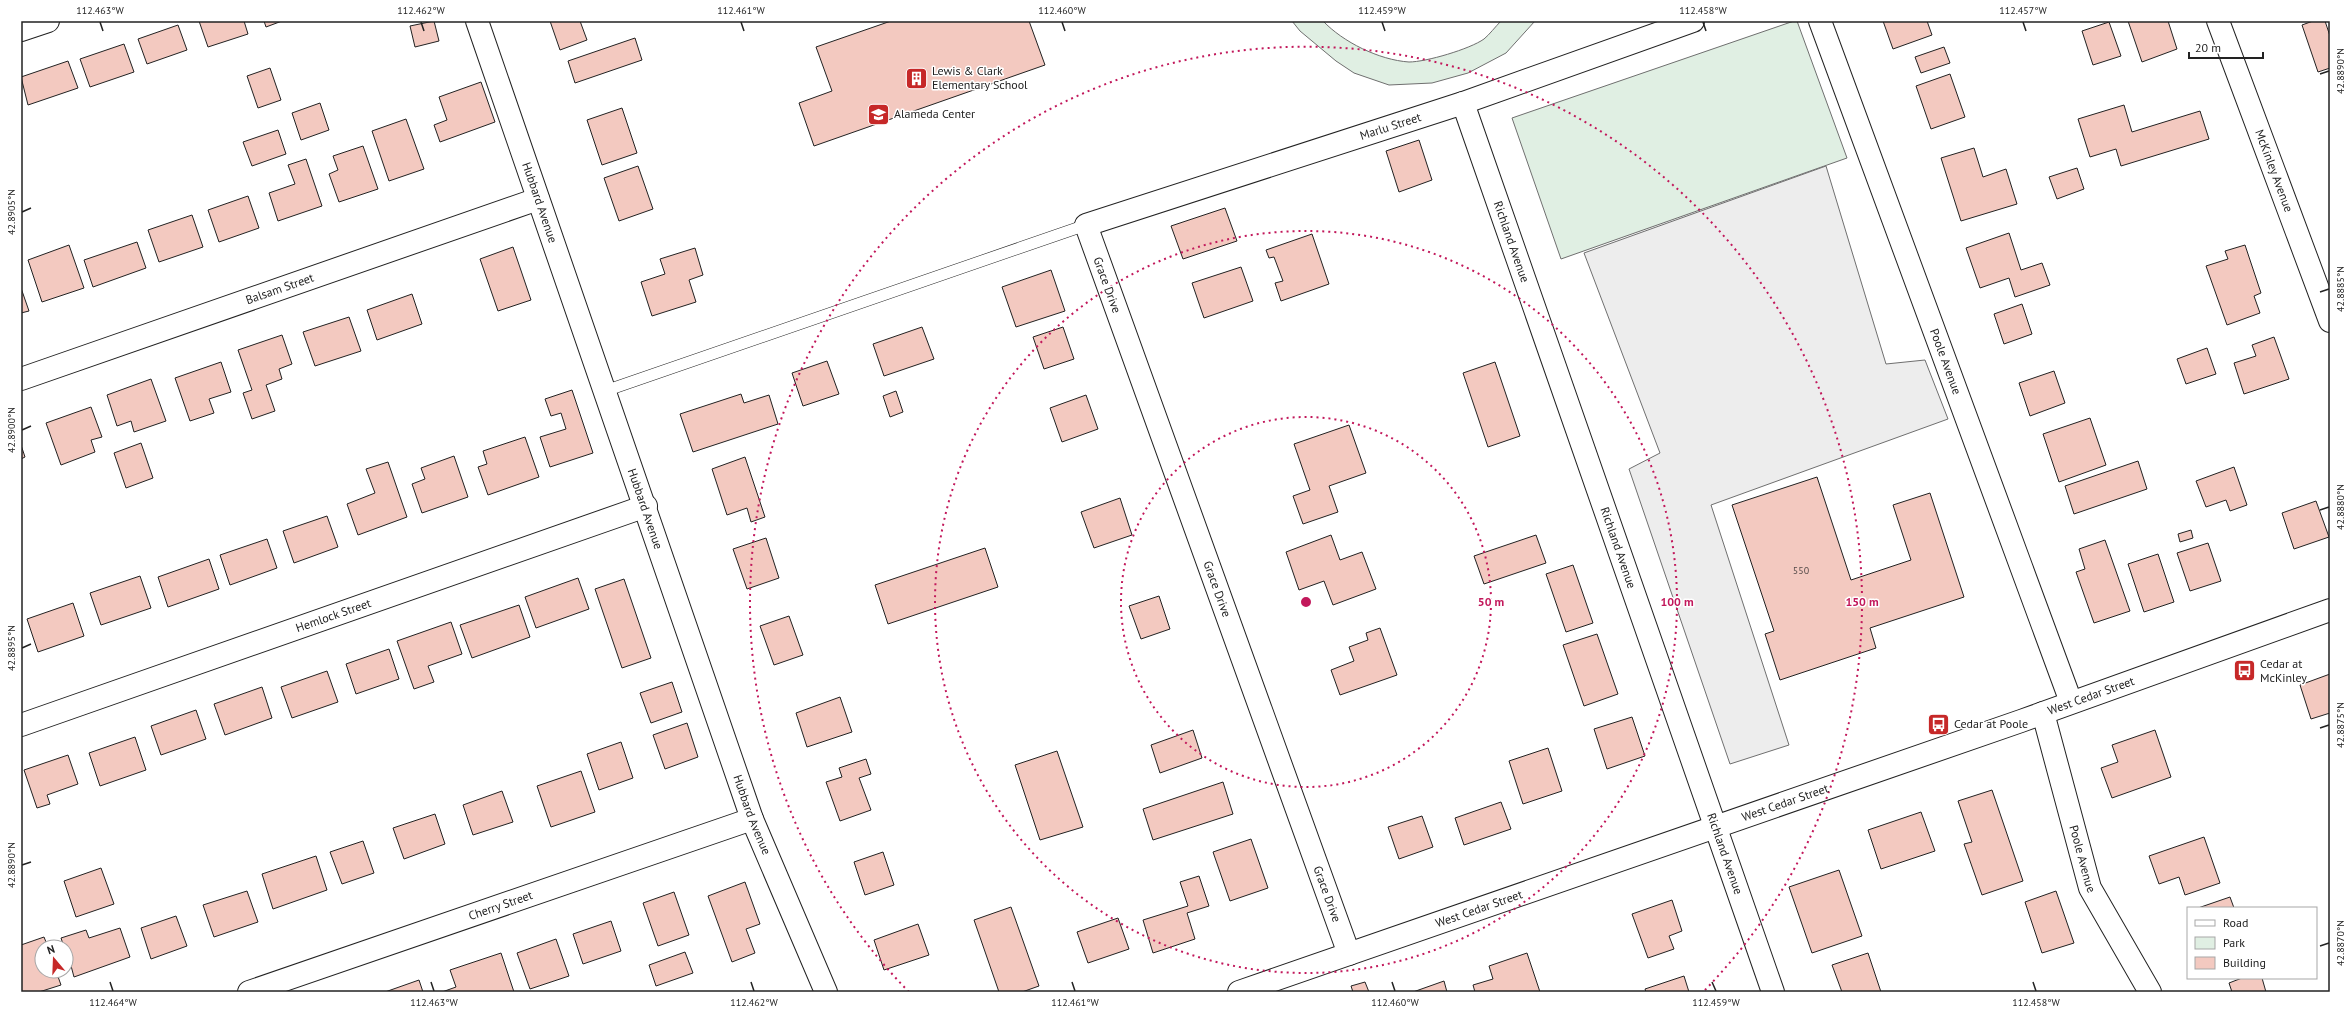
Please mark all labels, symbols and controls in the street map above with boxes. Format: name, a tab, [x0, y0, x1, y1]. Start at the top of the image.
text: 112.463°W	[76, 4, 124, 17]
text: 112.462°W	[397, 4, 445, 17]
text: 112.461°W	[717, 4, 765, 17]
text: 112.460°W	[1038, 4, 1086, 17]
text: 112.459°W	[1358, 4, 1406, 17]
text: 112.458°W	[1679, 4, 1727, 17]
text: 112.457°W	[1999, 4, 2047, 17]
scale bar	[2189, 34, 2263, 60]
text: 20 m	[2195, 40, 2221, 55]
text: 42.8890°N	[2334, 48, 2347, 94]
place label: Lewis & Clark Elementary School	[932, 63, 1028, 92]
building icon: Lewis & Clark Elementary School	[904, 65, 930, 91]
school or university icon: Alameda Center	[865, 101, 891, 127]
place label: Alameda Center	[894, 106, 975, 121]
street label: Marlu Street	[1358, 109, 1423, 143]
street label: McKinley Avenue	[2252, 127, 2297, 214]
street label: Hubbard Avenue	[519, 160, 561, 245]
text: 42.8905°N	[5, 189, 18, 235]
street label: Richland Avenue	[1491, 199, 1533, 284]
street label: Grace Drive	[1090, 255, 1125, 315]
text: 42.8885°N	[2334, 266, 2347, 312]
street label: Balsam Street	[244, 270, 316, 307]
street label: Poole Avenue	[1927, 326, 1965, 396]
text: 42.8900°N	[5, 407, 18, 453]
street label: Hubbard Avenue	[625, 466, 666, 551]
text: 42.8880°N	[2334, 484, 2347, 530]
street label: Richland Avenue	[1597, 505, 1640, 590]
street label: Grace Drive	[1200, 559, 1235, 619]
house number: 550	[1793, 564, 1810, 577]
text: 50 m	[1478, 594, 1504, 609]
text: 100 m	[1660, 594, 1694, 609]
text: 150 m	[1845, 594, 1879, 609]
street label: Hemlock Street	[294, 595, 373, 635]
centre of rings	[1299, 595, 1313, 609]
text: 42.8895°N	[5, 625, 18, 671]
place label: Cedar at McKinley	[2260, 656, 2307, 685]
bus stop icon: Cedar at McKinley	[2232, 658, 2258, 684]
street label: West Cedar Street	[2046, 673, 2136, 718]
text: 42.8875°N	[2334, 702, 2347, 748]
bus stop icon: Cedar at Poole	[1925, 711, 1951, 737]
place label: Cedar at Poole	[1954, 716, 2028, 731]
street label: Hubbard Avenue	[730, 773, 774, 857]
street label: West Cedar Street	[1740, 780, 1830, 824]
street label: Richland Avenue	[1704, 811, 1746, 896]
street label: Poole Avenue	[2066, 823, 2099, 895]
text: 42.8890°N	[5, 842, 18, 888]
street label: Grace Drive	[1310, 864, 1345, 924]
street label: West Cedar Street	[1433, 886, 1524, 930]
street label: Cherry Street	[466, 887, 534, 923]
legend	[2187, 907, 2317, 979]
text: Road	[2223, 915, 2248, 930]
text: 42.8870°N	[2334, 920, 2347, 966]
text: Park	[2223, 935, 2245, 950]
north arrow	[34, 939, 74, 979]
text: N	[45, 942, 56, 957]
text: Building	[2223, 955, 2266, 970]
text: 112.464°W	[89, 996, 137, 1009]
text: 112.463°W	[410, 996, 458, 1009]
text: 112.462°W	[730, 996, 778, 1009]
text: 112.461°W	[1051, 996, 1099, 1009]
text: 112.460°W	[1371, 996, 1419, 1009]
text: 112.459°W	[1692, 996, 1740, 1009]
text: 112.458°W	[2012, 996, 2060, 1009]

